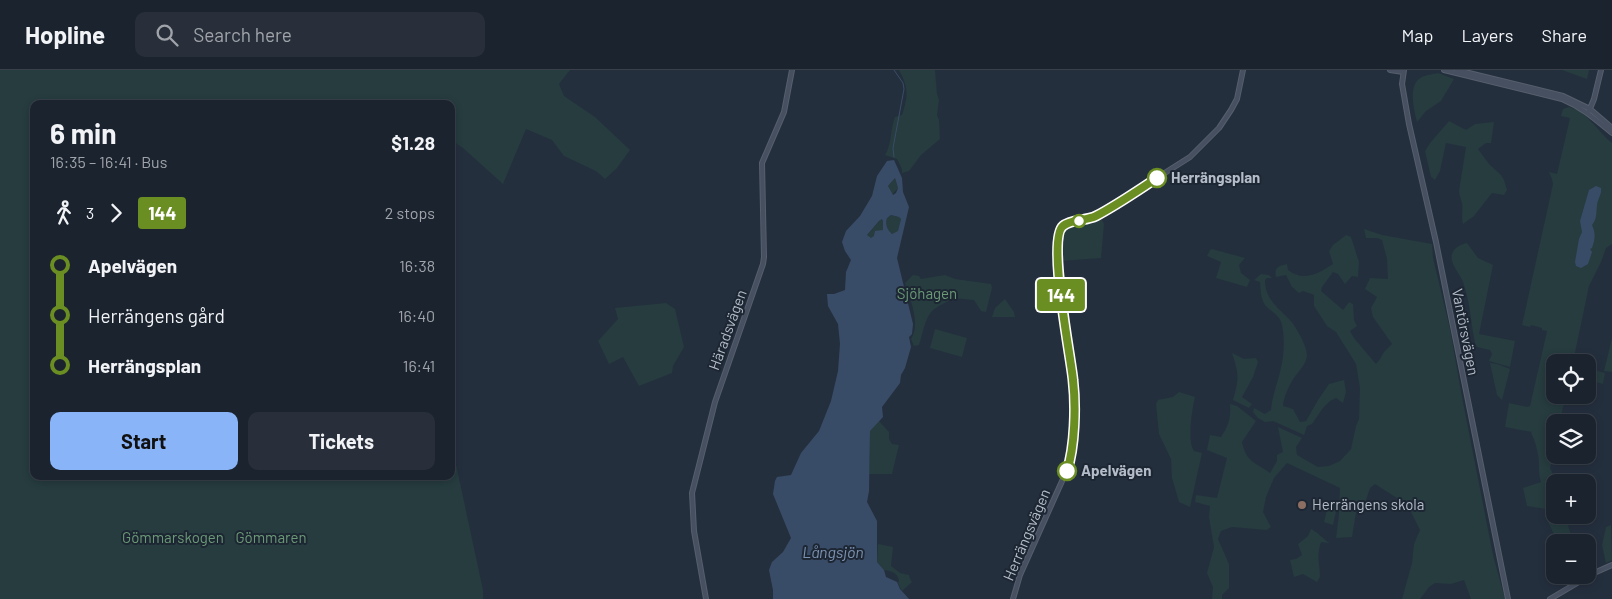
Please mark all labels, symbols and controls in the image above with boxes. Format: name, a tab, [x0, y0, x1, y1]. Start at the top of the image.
search box	[135, 12, 485, 57]
text: Hopline	[25, 20, 105, 49]
icon: search	[153, 21, 181, 49]
text: Search here	[193, 23, 292, 46]
text: Map	[1401, 24, 1433, 46]
text: Layers	[1461, 24, 1514, 46]
text: Share	[1542, 24, 1587, 46]
text: 6 min	[50, 116, 116, 150]
text: $1.28	[391, 131, 435, 154]
text: 16:35 – 16:41 · Bus	[50, 152, 167, 171]
marker: Herrängsplan	[1147, 168, 1167, 188]
place label: Herrängsplan	[1171, 168, 1260, 186]
icon: walk	[50, 199, 78, 227]
icon: forward	[102, 199, 130, 227]
text: 144	[148, 202, 176, 224]
text: 3	[86, 203, 94, 222]
text: 2 stops	[385, 203, 435, 222]
unlabelled marker	[1072, 214, 1086, 228]
text: Apelvägen	[88, 254, 177, 277]
text: 16:38	[399, 256, 435, 275]
line badge: 144	[1032, 279, 1090, 311]
park label: Sjöhagen	[897, 284, 957, 302]
text: 144	[1047, 284, 1075, 306]
street label: Häradsvägen	[704, 287, 750, 372]
street label: Vantörsvägen	[1449, 287, 1483, 377]
text: Herrängens gård	[88, 304, 225, 327]
text: 16:40	[398, 306, 435, 325]
text: Herrängsplan	[88, 354, 201, 377]
map controls	[1546, 354, 1596, 584]
button: locate	[1546, 354, 1596, 404]
text: 16:41	[403, 356, 435, 375]
button: Start	[50, 412, 238, 470]
button: Tickets	[248, 412, 435, 470]
button: layers	[1546, 414, 1596, 464]
marker: Apelvägen	[1057, 461, 1077, 481]
place label: Apelvägen	[1081, 461, 1151, 479]
button: +	[1546, 474, 1596, 524]
street label: Herrängsvägen	[999, 486, 1053, 583]
place label: Herrängens skola	[1312, 495, 1425, 513]
marker: Herrängens skola	[1296, 499, 1308, 511]
park label: Gömmarskogen	[122, 528, 224, 546]
park label: Gömmaren	[235, 528, 307, 546]
button: −	[1546, 534, 1596, 584]
water label: Långsjön	[802, 542, 864, 561]

